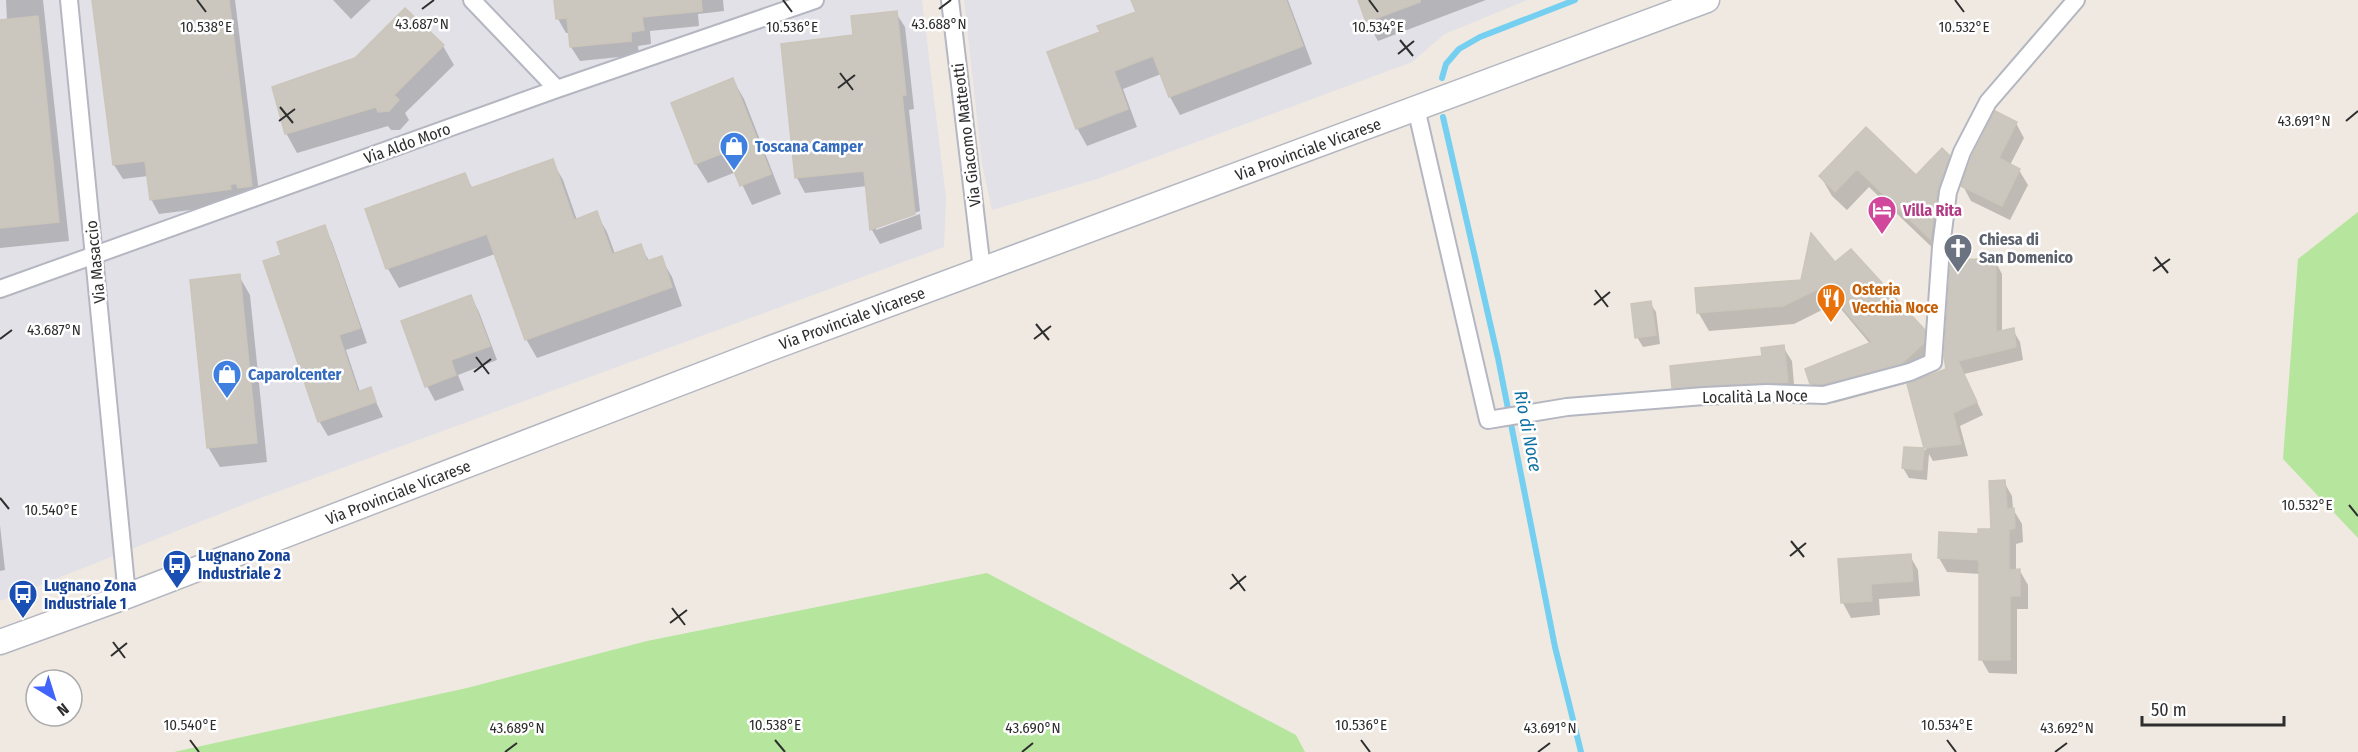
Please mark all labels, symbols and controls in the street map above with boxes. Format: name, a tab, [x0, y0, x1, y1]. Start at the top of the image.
text: 43.687°N	[395, 15, 449, 33]
text: 43.688°N	[911, 15, 967, 33]
text: 10.538°E	[180, 18, 232, 36]
text: 10.536°E	[766, 18, 818, 36]
text: 10.534°E	[1352, 18, 1404, 36]
text: 10.532°E	[1938, 18, 1990, 36]
street label: Via Giacomo Matteotti	[948, 62, 985, 208]
text: 43.691°N	[2277, 112, 2331, 130]
street label: Via Provinciale Vicarese	[1233, 114, 1384, 185]
street label: Via Aldo Moro	[361, 119, 453, 168]
shop icon: Toscana Camper	[718, 130, 750, 172]
place label: Toscana Camper	[755, 137, 863, 156]
hotel icon: Villa Rita	[1866, 194, 1898, 236]
place label: Villa Rita	[1902, 201, 1962, 220]
street label: Via Masaccio	[82, 220, 109, 304]
place label: Chiesa di San Domenico	[1979, 230, 2074, 267]
church icon: Chiesa di San Domenico	[1942, 232, 1974, 274]
place label: Osteria Vecchia Noce	[1851, 280, 1938, 317]
restaurant icon: Osteria Vecchia Noce	[1815, 282, 1847, 324]
street label: Via Provinciale Vicarese	[777, 283, 928, 354]
text: 43.687°N	[27, 321, 81, 339]
shop icon: Caparolcenter	[211, 358, 243, 400]
place label: Caparolcenter	[248, 365, 342, 384]
street label: Località La Noce	[1702, 386, 1808, 407]
water label: Rio di Noce	[1509, 388, 1547, 474]
street label: Via Provinciale Vicarese	[323, 456, 473, 529]
text: 10.532°E	[2281, 496, 2333, 514]
text: 10.540°E	[24, 501, 78, 519]
place label: Lugnano Zona Industriale 2	[198, 546, 291, 583]
bus stop icon: Lugnano Zona Industriale 2	[161, 548, 193, 590]
place label: Lugnano Zona Industriale 1	[44, 576, 137, 613]
bus stop icon: Lugnano Zona Industriale 1	[7, 578, 39, 620]
north arrow	[24, 668, 84, 728]
scale bar	[2142, 689, 2284, 727]
text: N	[53, 699, 73, 720]
text: 50 m	[2151, 699, 2187, 721]
text: 10.540°E	[163, 716, 217, 734]
text: 10.538°E	[749, 716, 801, 734]
text: 10.536°E	[1335, 716, 1387, 734]
text: 10.534°E	[1921, 716, 1973, 734]
text: 43.689°N	[489, 719, 545, 737]
text: 43.690°N	[1005, 719, 1061, 737]
text: 43.691°N	[1523, 719, 1577, 737]
text: 43.692°N	[2040, 719, 2094, 737]

